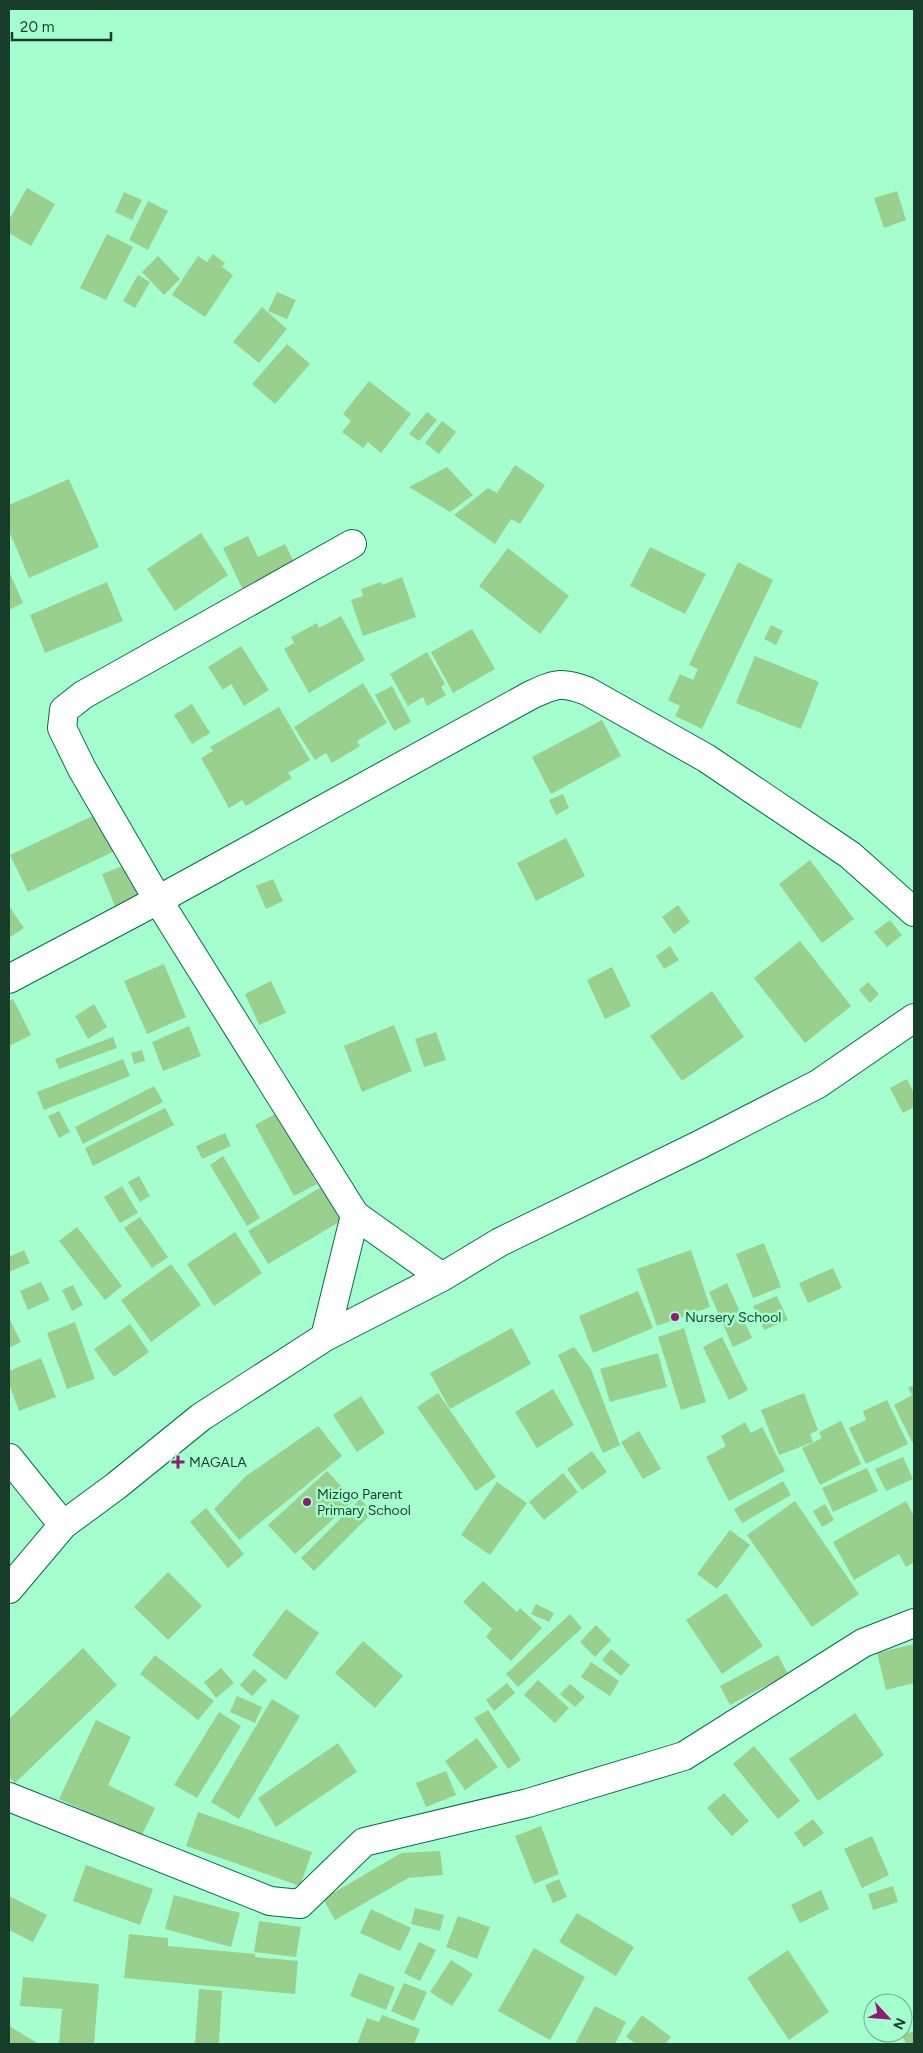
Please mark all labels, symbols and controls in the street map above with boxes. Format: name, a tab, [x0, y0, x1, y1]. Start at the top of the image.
scale bar	[12, 10, 111, 42]
text: 20 m	[20, 18, 54, 36]
place label: Nursery School	[685, 1309, 781, 1326]
marker: Nursery School	[669, 1311, 681, 1323]
place label: MAGALA	[189, 1454, 247, 1471]
marker: MAGALA	[171, 1455, 185, 1469]
place label: Mizigo Parent Primary School	[317, 1486, 411, 1519]
marker: Mizigo Parent Primary School	[301, 1496, 313, 1508]
north arrow	[863, 1993, 913, 2043]
text: N	[889, 2015, 909, 2032]

